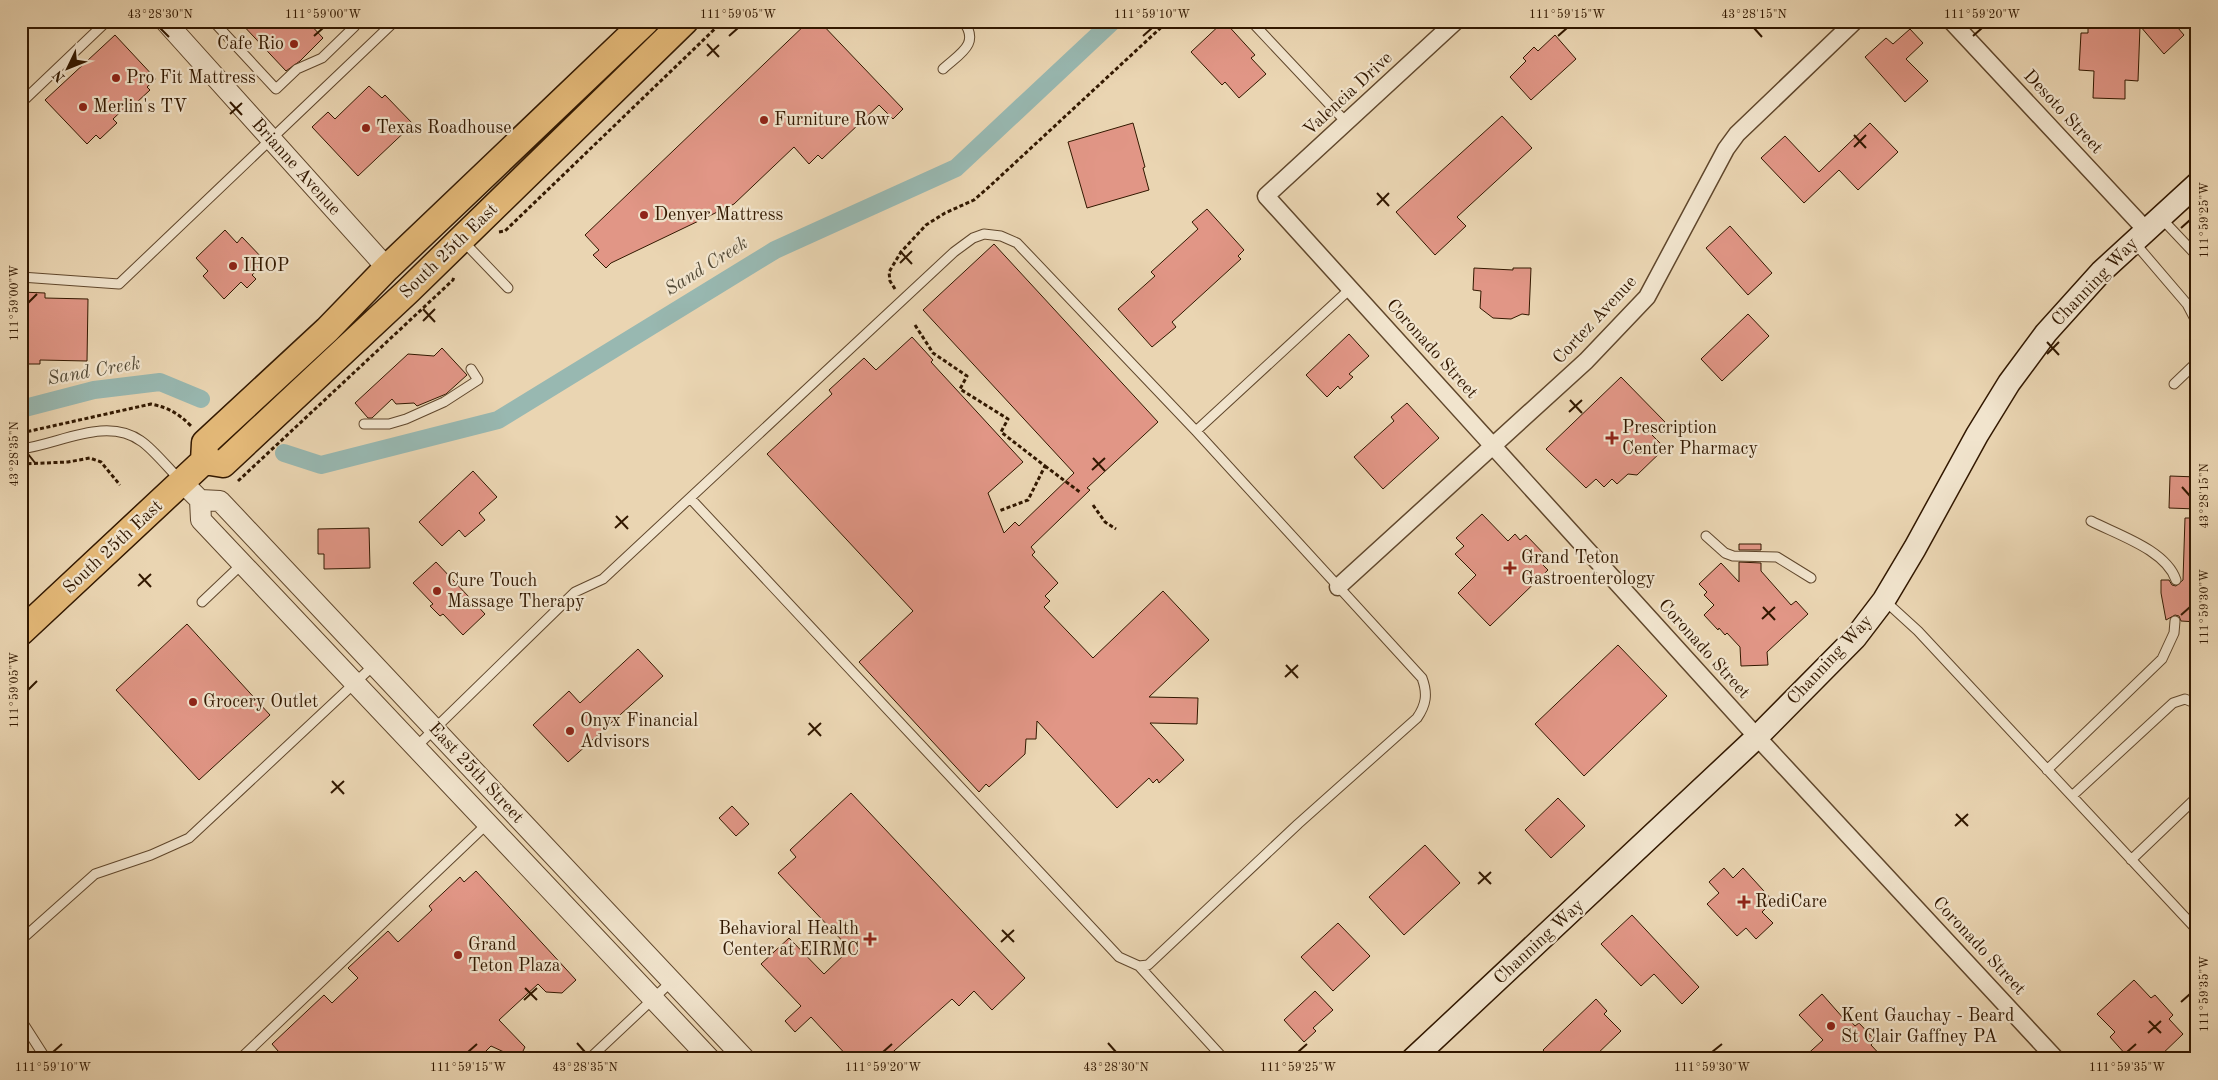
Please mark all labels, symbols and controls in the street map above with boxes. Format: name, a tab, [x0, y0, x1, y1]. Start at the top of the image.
text: 111°59'00"W	[285, 8, 361, 21]
text: 111°59'05"W	[700, 8, 776, 21]
text: 111°59'10"W	[1114, 8, 1190, 21]
text: 111°59'15"W	[1529, 8, 1605, 21]
text: 43°28'15"N	[1721, 8, 1787, 21]
text: 111°59'20"W	[1944, 8, 2020, 21]
text: 43°28'30"N	[127, 9, 193, 21]
place label: Cafe Rio	[217, 35, 284, 53]
marker: Cafe Rio	[288, 38, 300, 50]
north arrow	[42, 42, 92, 92]
street label: Valencia Drive	[1300, 49, 1396, 139]
text: N	[50, 67, 68, 85]
street label: Desoto Street	[2020, 67, 2106, 157]
place label: Pro Fit Mattress	[126, 69, 256, 87]
marker: Pro Fit Mattress	[110, 72, 122, 84]
place label: Merlin's TV	[93, 98, 187, 116]
marker: Merlin's TV	[77, 101, 89, 113]
place label: Furniture Row	[774, 111, 890, 129]
marker: Furniture Row	[758, 114, 770, 126]
street label: Brianne Avenue	[248, 115, 344, 219]
place label: Texas Roadhouse	[376, 119, 512, 137]
marker: Texas Roadhouse	[360, 122, 372, 134]
text: 111°59'25"W	[2198, 182, 2211, 258]
street label: South 25th East	[397, 200, 501, 302]
place label: Denver Mattress	[654, 206, 783, 224]
marker: Denver Mattress	[638, 209, 650, 221]
water label: Sand Creek	[662, 234, 752, 300]
street label: Channing Way	[2048, 234, 2142, 330]
place label: IHOP	[243, 257, 289, 275]
marker: IHOP	[227, 260, 239, 272]
text: 111°59'00"W	[8, 265, 21, 341]
street label: Cortez Avenue	[1550, 273, 1640, 367]
street label: Coronado Street	[1383, 296, 1481, 402]
water label: Sand Creek	[46, 354, 142, 390]
place label: Prescription Center Pharmacy	[1622, 419, 1758, 458]
text: 43°28'35"N	[8, 421, 21, 487]
marker: Prescription Center Pharmacy	[1606, 432, 1618, 444]
text: 43°28'15"N	[2198, 463, 2211, 529]
street label: South 25th East	[60, 497, 166, 597]
place label: Grand Teton Gastroenterology	[1521, 549, 1656, 588]
marker: Grand Teton Gastroenterology	[1503, 561, 1517, 575]
text: 111°59'30"W	[2198, 569, 2211, 645]
place label: Cure Touch Massage Therapy	[447, 572, 585, 611]
marker: Cure Touch Massage Therapy	[431, 585, 443, 597]
street label: Coronado Street	[1655, 596, 1753, 702]
street label: Channing Way	[1784, 611, 1876, 708]
text: 111°59'05"W	[8, 652, 21, 728]
place label: Grocery Outlet	[203, 693, 318, 711]
marker: Grocery Outlet	[187, 696, 199, 708]
place label: Onyx Financial Advisors	[580, 712, 698, 751]
street label: East 25th Street	[425, 719, 527, 827]
marker: Onyx Financial Advisors	[564, 725, 576, 737]
place label: RediCare	[1755, 893, 1827, 911]
street label: Coronado Street	[1929, 893, 2029, 999]
marker: RediCare	[1737, 895, 1751, 909]
street label: Channing Way	[1491, 896, 1588, 988]
place label: Behavioral Health Center at EIRMC	[718, 920, 859, 959]
marker: Behavioral Health Center at EIRMC	[863, 932, 877, 946]
place label: Grand Teton Plaza	[468, 936, 561, 975]
marker: Grand Teton Plaza	[452, 949, 464, 961]
text: 111°59'35"W	[2198, 956, 2211, 1032]
place label: Kent Gauchay - Beard St Clair Gaffney PA	[1841, 1007, 2014, 1046]
marker: Kent Gauchay - Beard St Clair Gaffney PA	[1825, 1020, 1837, 1032]
text: 111°59'10"W	[15, 1061, 91, 1074]
text: 111°59'15"W	[430, 1061, 506, 1074]
text: 43°28'35"N	[552, 1061, 618, 1074]
text: 111°59'20"W	[845, 1061, 921, 1074]
text: 111°59'25"W	[1260, 1061, 1336, 1074]
text: 111°59'30"W	[1674, 1061, 1750, 1074]
text: 111°59'35"W	[2089, 1061, 2165, 1074]
text: 43°28'30"N	[1083, 1062, 1149, 1074]

